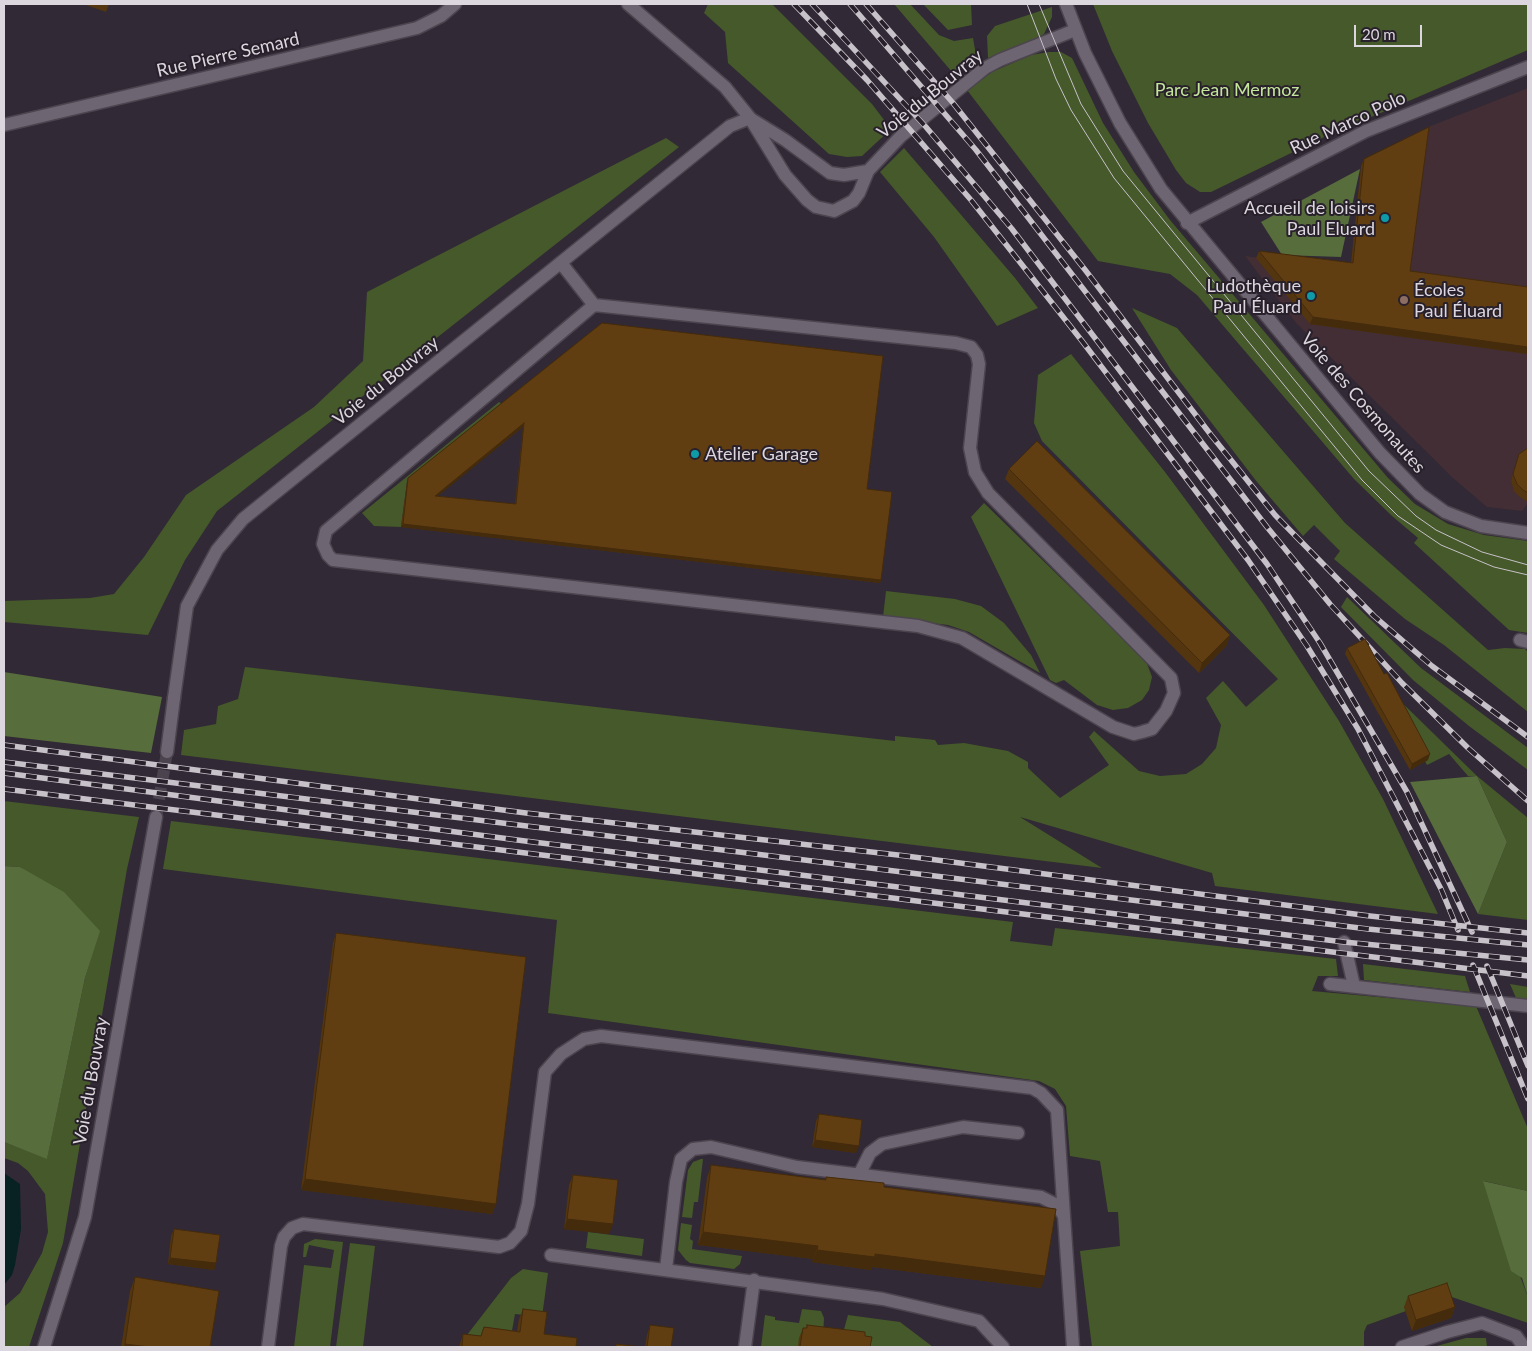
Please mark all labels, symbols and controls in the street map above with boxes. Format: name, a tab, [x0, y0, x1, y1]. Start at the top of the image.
scale bar	[1357, 15, 1424, 47]
text: 20 m	[1362, 25, 1396, 43]
street label: Rue Pierre Semard	[155, 28, 301, 82]
street label: Voie du Bouvray	[873, 45, 987, 143]
park label: Parc Jean Mermoz	[1155, 79, 1299, 101]
street label: Rue Marco Polo	[1287, 87, 1409, 159]
place label: Accueil de loisirs Paul Eluard	[1244, 197, 1375, 240]
marker: Accueil de loisirs Paul Eluard	[1379, 212, 1391, 224]
place label: Ludothèque Paul Éluard	[1206, 275, 1301, 318]
place label: Écoles Paul Éluard	[1414, 279, 1502, 322]
marker: Ludothèque Paul Éluard	[1305, 290, 1317, 302]
marker: Écoles Paul Éluard	[1398, 294, 1410, 306]
street label: Voie des Cosmonautes	[1296, 328, 1430, 478]
street label: Voie du Bouvray	[329, 332, 443, 430]
place label: Atelier Garage	[705, 443, 818, 465]
marker: Atelier Garage	[689, 448, 701, 460]
street label: Voie du Bouvray	[69, 1015, 113, 1147]

